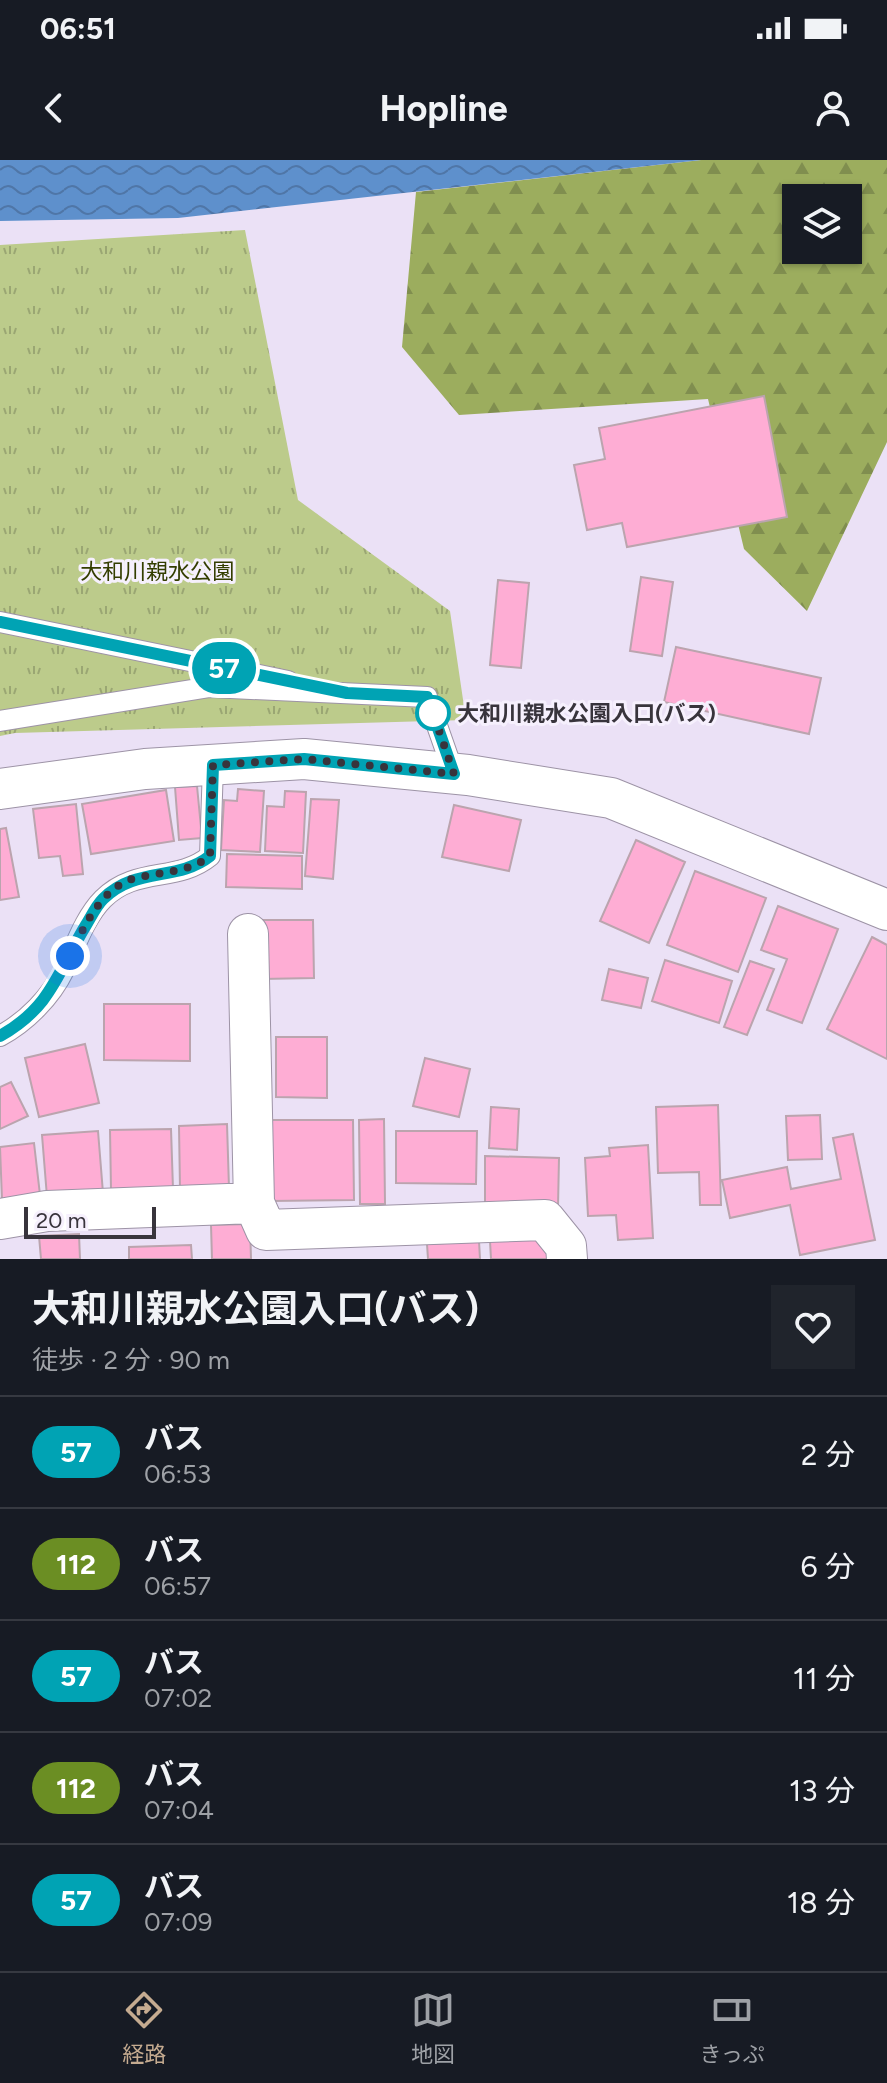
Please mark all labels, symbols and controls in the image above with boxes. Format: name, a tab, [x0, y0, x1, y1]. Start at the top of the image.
text: 06:51	[40, 10, 116, 47]
icon: back	[32, 86, 76, 130]
icon: person	[811, 86, 855, 130]
text: Hopline	[379, 87, 508, 130]
map controls	[782, 184, 862, 264]
button: layers	[782, 184, 862, 264]
park label: 大和川親水公園	[80, 558, 234, 585]
line badge: 57	[188, 642, 260, 694]
text: 57	[208, 651, 240, 685]
marker: 大和川親水公園入口(バス)	[416, 696, 450, 730]
place label: 大和川親水公園入口(バス)	[457, 700, 716, 727]
your location	[50, 936, 90, 976]
scale bar	[24, 1203, 156, 1239]
text: 20 m	[36, 1207, 87, 1234]
button: heart	[771, 1285, 855, 1369]
text: 大和川親水公園入口(バス)	[32, 1286, 479, 1332]
text: 徒歩 · 2 分 · 90 m	[32, 1344, 230, 1376]
text: バス	[144, 1420, 204, 1457]
text: 57	[60, 1435, 92, 1469]
text: 2 分	[801, 1436, 855, 1473]
text: 06:53	[144, 1458, 211, 1490]
text: バス	[144, 1532, 204, 1569]
text: 112	[56, 1547, 96, 1581]
text: 6 分	[801, 1548, 855, 1585]
text: 06:57	[144, 1570, 211, 1602]
text: バス	[144, 1644, 204, 1681]
text: 57	[60, 1659, 92, 1693]
text: 11 分	[793, 1660, 855, 1697]
text: 07:02	[144, 1682, 212, 1714]
text: バス	[144, 1756, 204, 1793]
text: 112	[56, 1771, 96, 1805]
text: 13 分	[789, 1772, 855, 1809]
text: 07:04	[144, 1794, 214, 1826]
text: バス	[144, 1868, 204, 1905]
text: 57	[60, 1883, 92, 1917]
text: 18 分	[787, 1884, 855, 1921]
text: 07:09	[144, 1906, 213, 1938]
tab: 経路	[122, 1988, 166, 2068]
tab: 地図	[411, 1988, 455, 2068]
tab: きっぷ	[700, 1988, 765, 2068]

